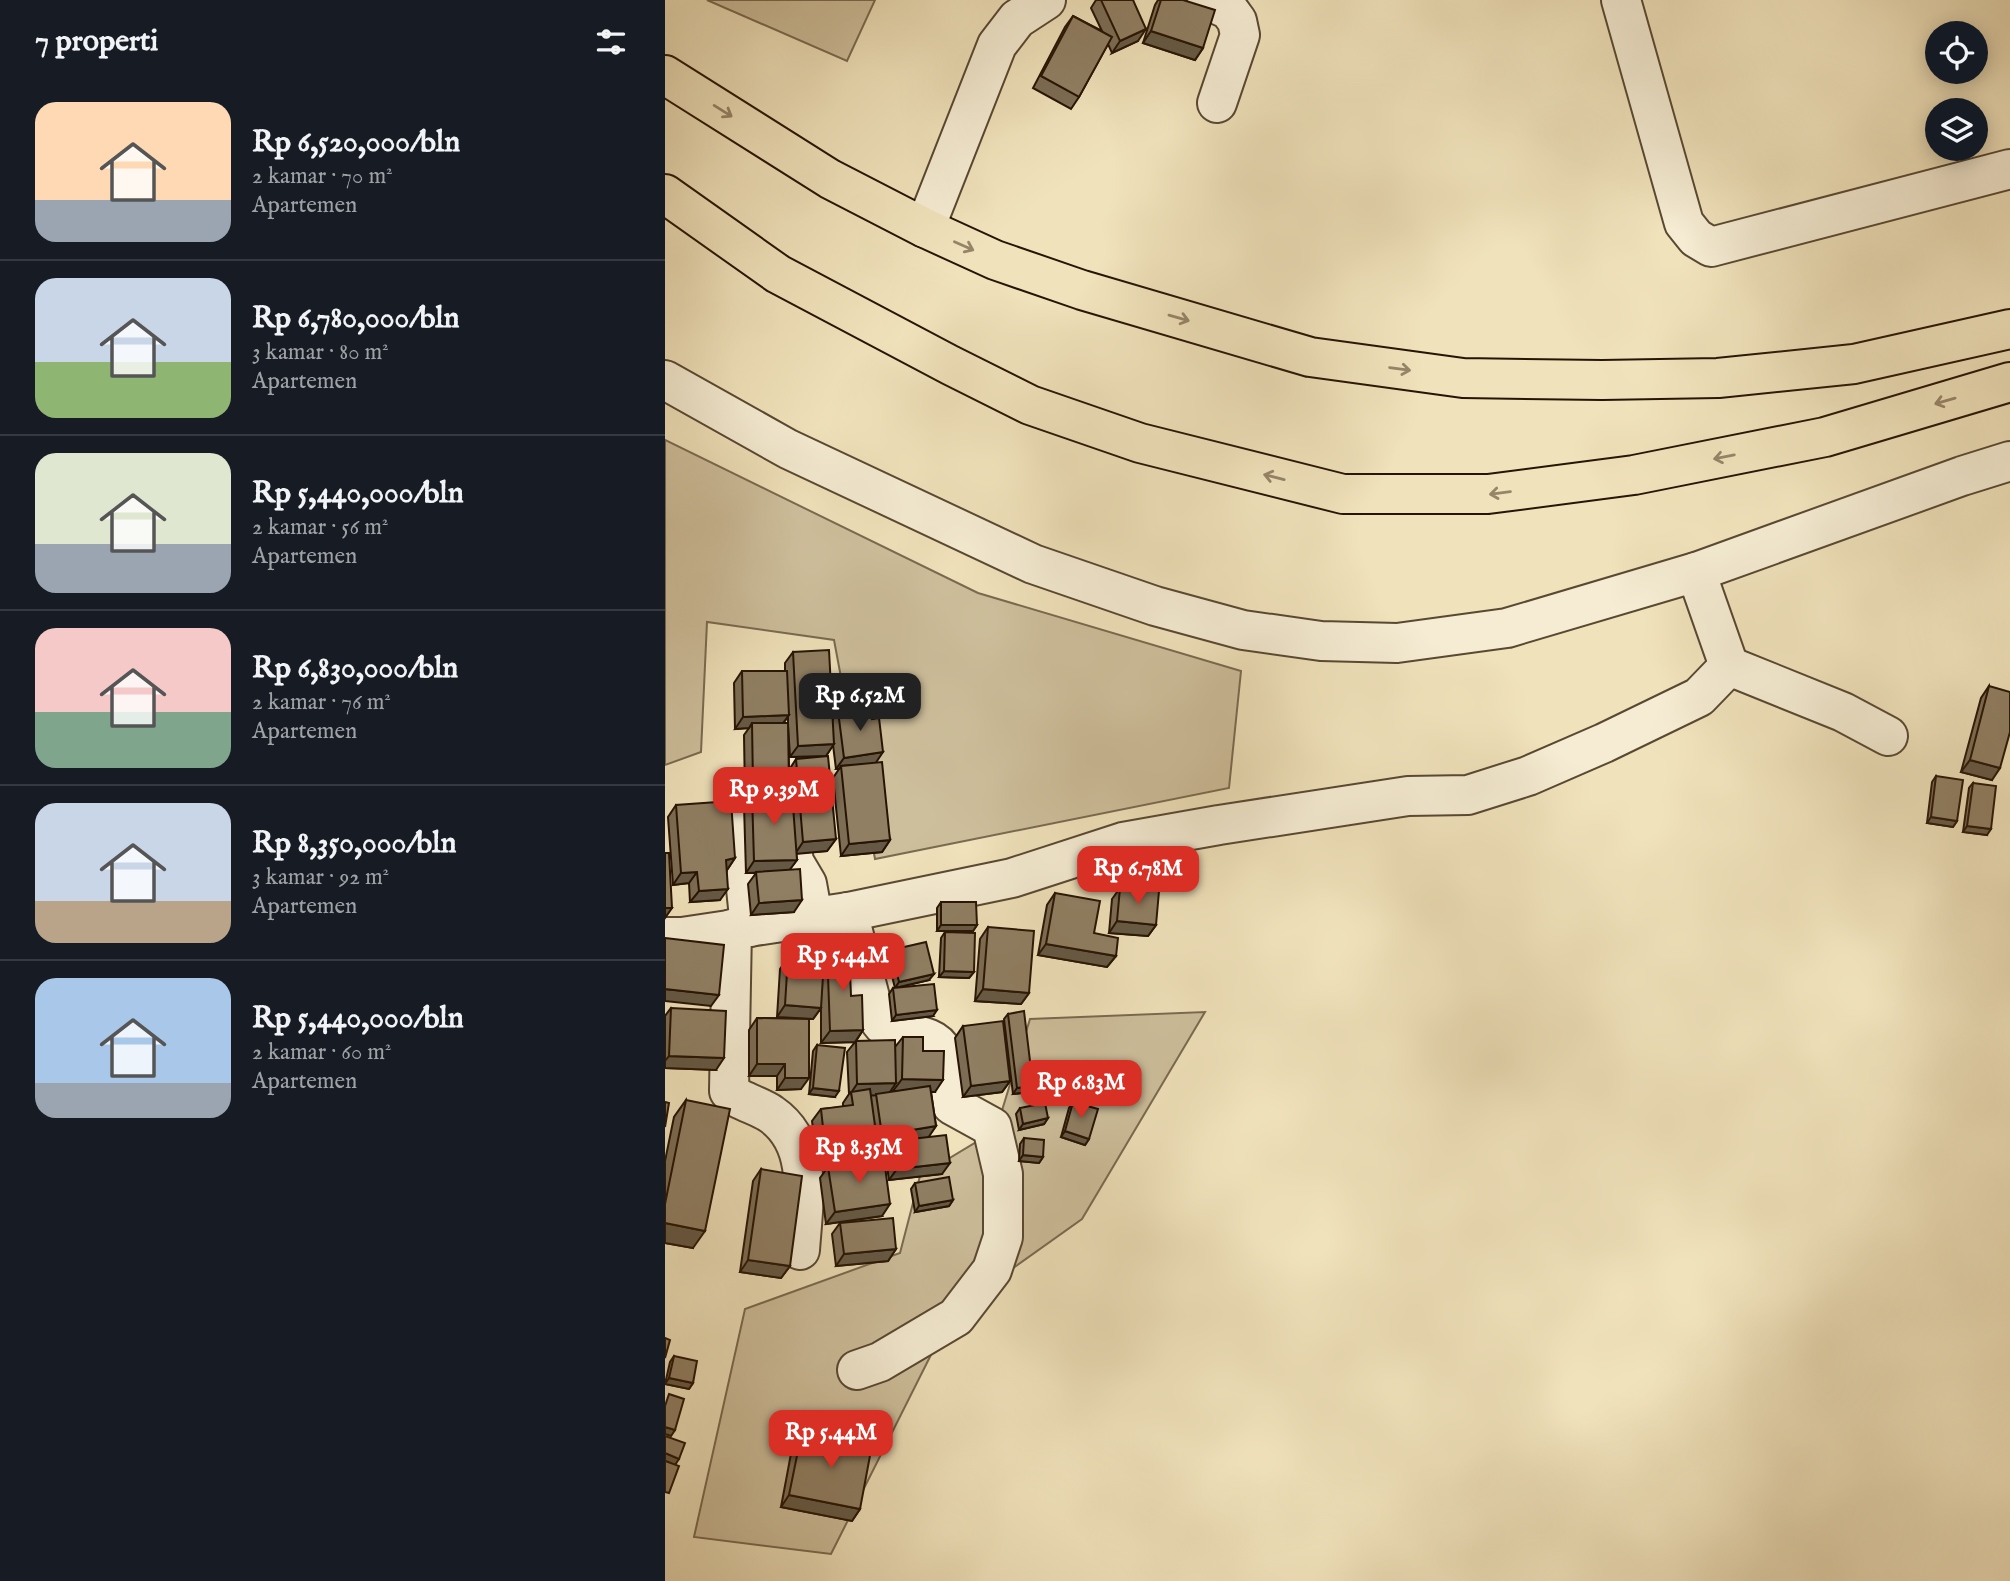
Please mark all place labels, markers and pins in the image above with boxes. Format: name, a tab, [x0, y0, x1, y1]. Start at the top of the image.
pin: Rp 6.52M	[788, 674, 932, 733]
pin: Rp 9.39M	[702, 768, 846, 827]
pin: Rp 6.78M	[1066, 846, 1210, 906]
pin: Rp 5.44M	[771, 934, 915, 993]
pin: Rp 6.83M	[1009, 1060, 1153, 1120]
pin: Rp 8.35M	[787, 1126, 931, 1185]
pin: Rp 5.44M	[759, 1410, 903, 1470]

